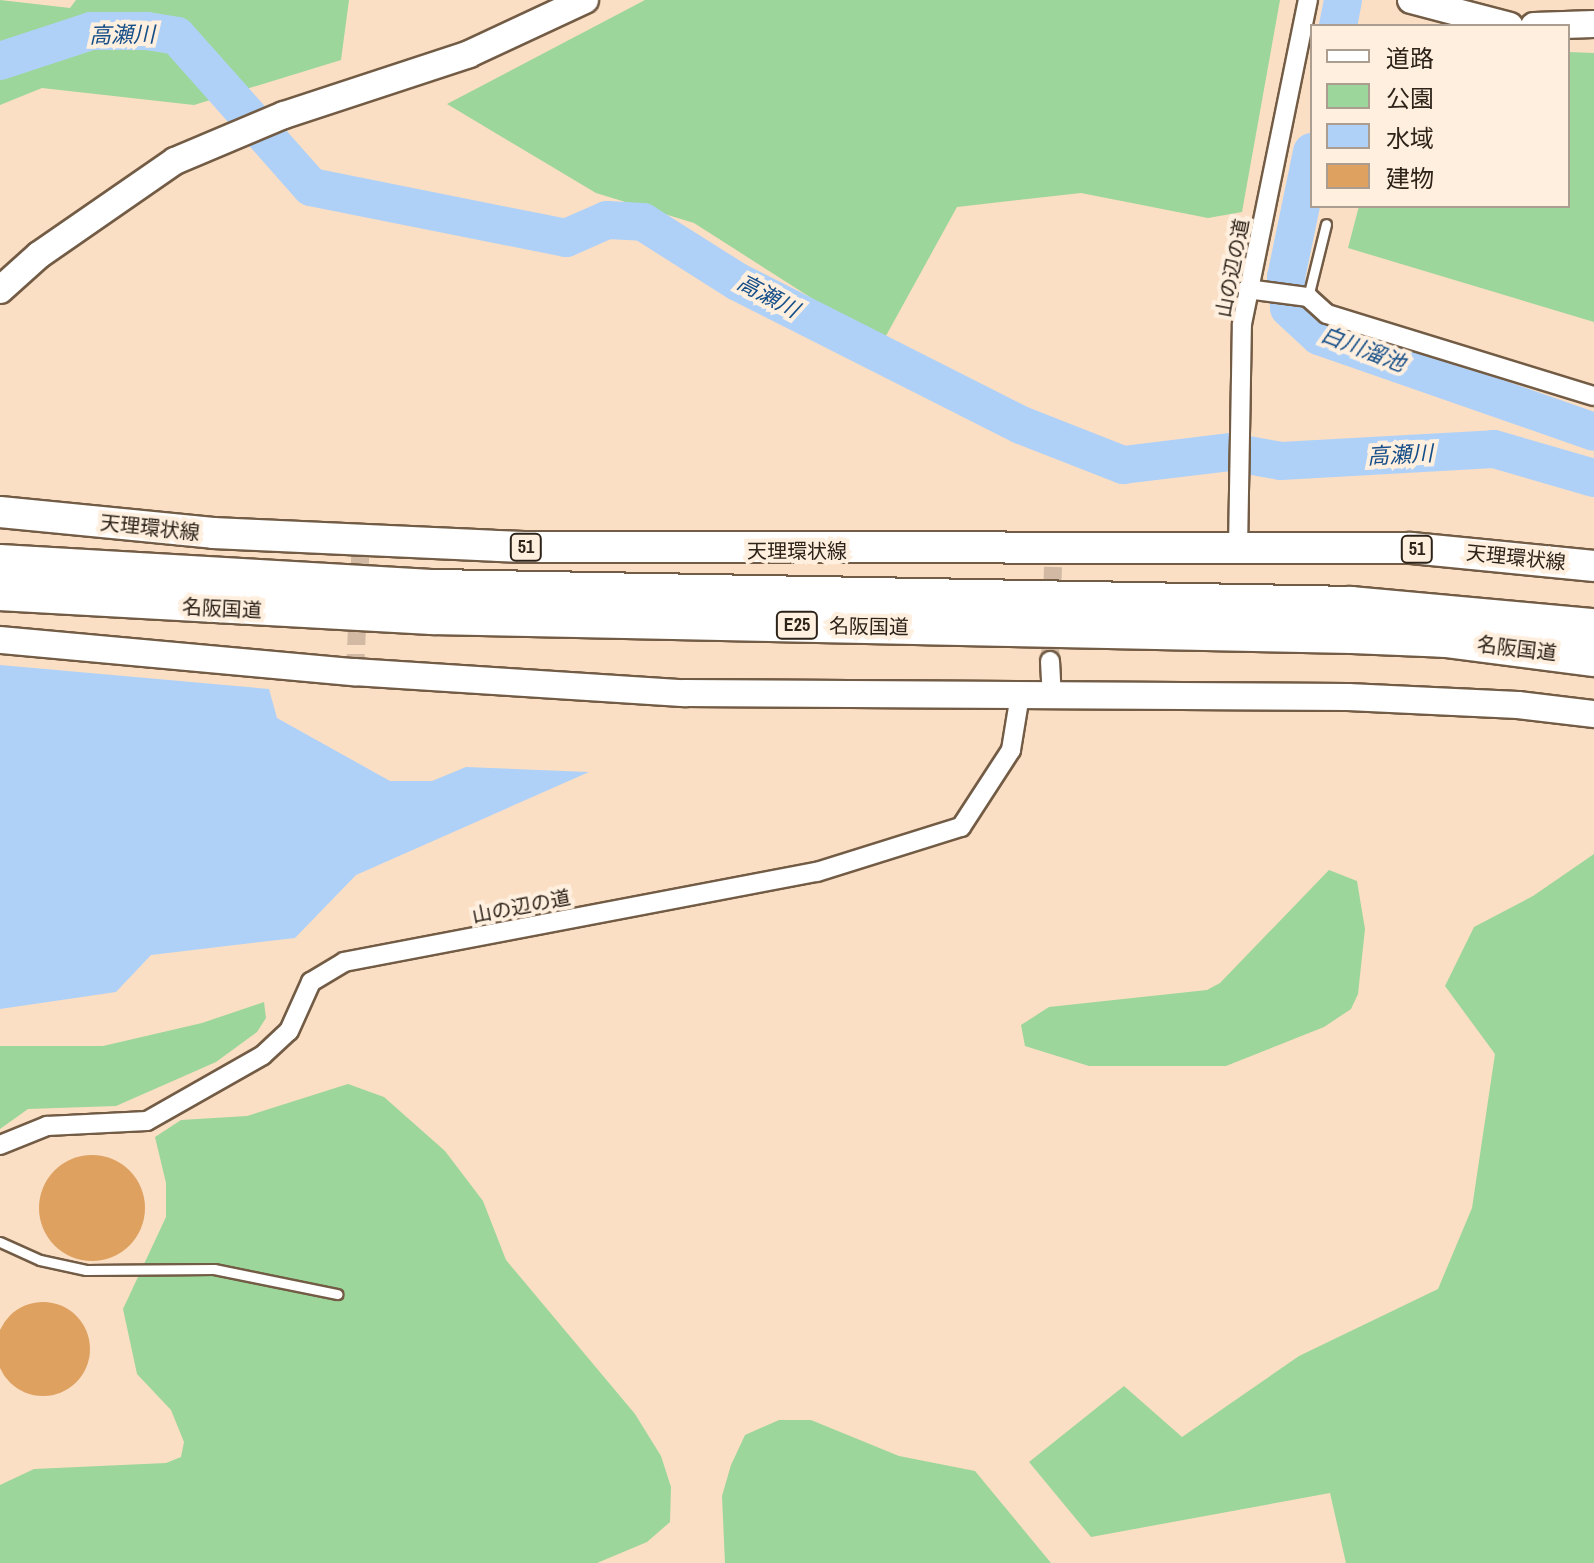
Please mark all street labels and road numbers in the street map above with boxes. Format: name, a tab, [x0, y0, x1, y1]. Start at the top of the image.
street label: 山の辺の道	[1211, 217, 1253, 319]
street label: 天理環状線	[99, 510, 201, 544]
road number: 51	[508, 533, 544, 561]
road number: 51	[1399, 535, 1435, 563]
street label: 天理環状線	[747, 538, 847, 562]
street label: 天理環状線	[1465, 540, 1567, 574]
street label: 名阪国道	[181, 594, 263, 622]
road number: E25	[775, 611, 819, 639]
street label: 名阪国道	[829, 613, 909, 639]
street label: 名阪国道	[1476, 631, 1558, 665]
street label: 山の辺の道	[470, 885, 572, 927]

